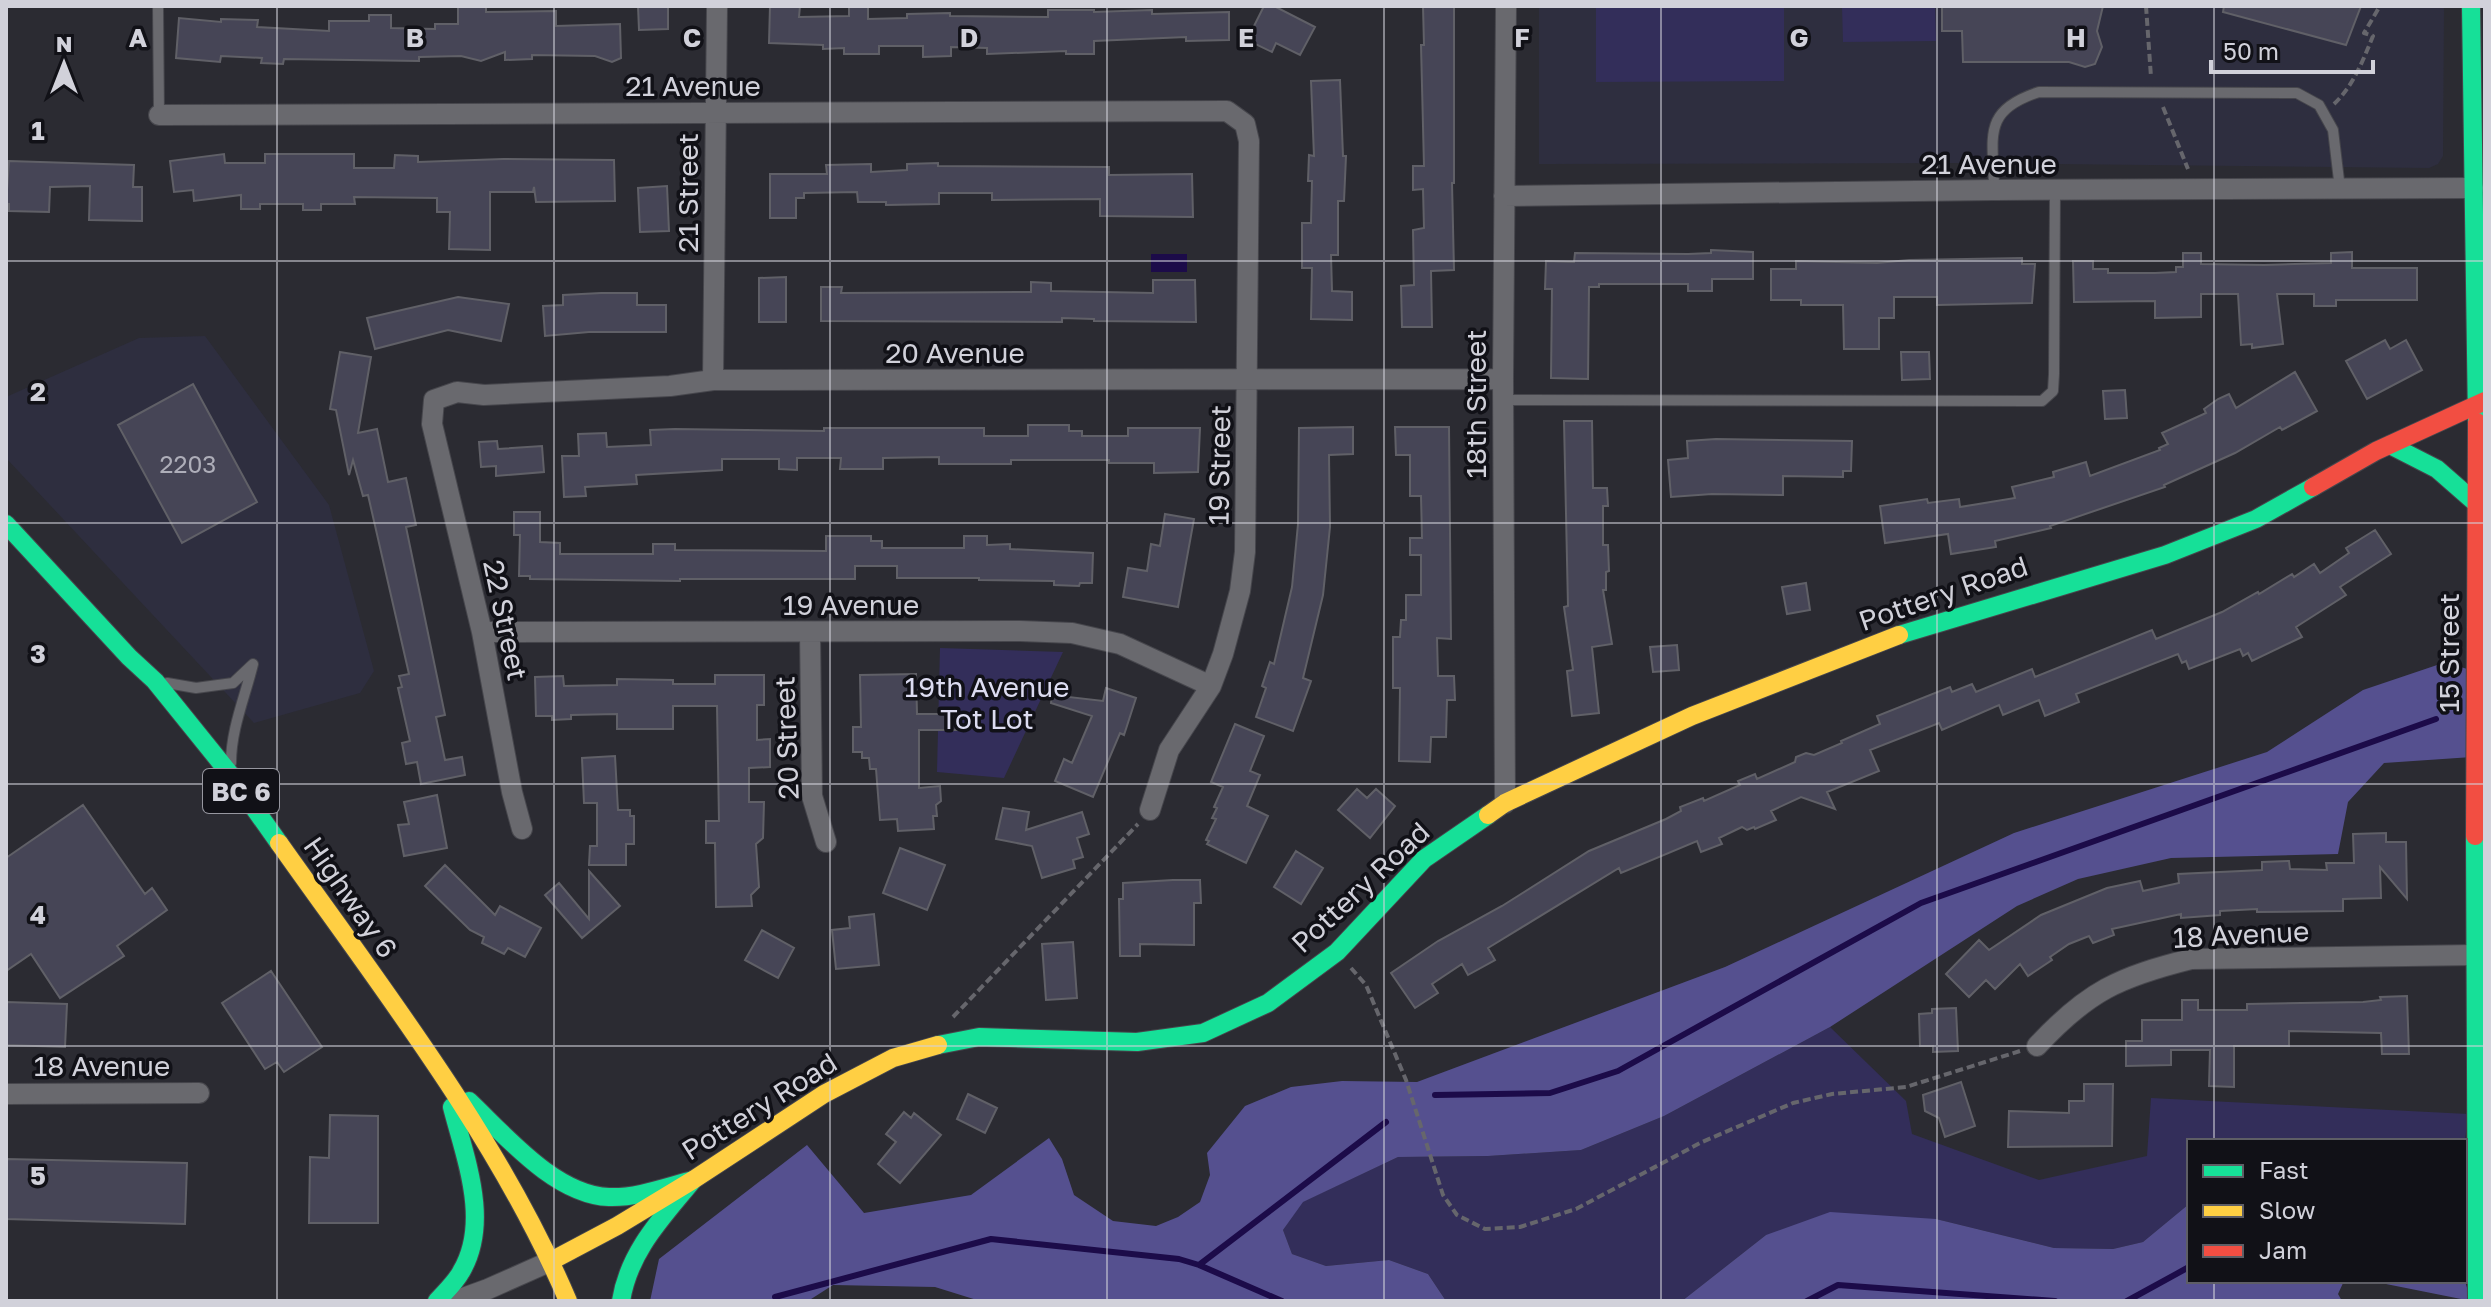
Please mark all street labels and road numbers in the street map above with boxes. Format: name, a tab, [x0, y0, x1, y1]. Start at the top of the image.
street label: 21 Avenue	[625, 69, 761, 102]
street label: 21 Street	[671, 133, 704, 253]
street label: 21 Avenue	[1921, 147, 2057, 180]
street label: 18th Street	[1459, 330, 1492, 478]
street label: 20 Avenue	[885, 336, 1025, 369]
street label: 19 Street	[1201, 405, 1237, 525]
street label: Pottery Road	[1854, 549, 2032, 637]
street label: 22 Street	[477, 557, 535, 683]
street label: 19 Avenue	[783, 588, 919, 621]
street label: 15 Street	[2432, 593, 2465, 713]
street label: 20 Street	[767, 676, 805, 800]
road number: BC 6	[203, 769, 279, 813]
street label: Pottery Road	[1284, 815, 1436, 959]
street label: Highway 6	[297, 830, 405, 964]
street label: 18 Avenue	[2172, 914, 2310, 954]
street label: Pottery Road	[676, 1045, 842, 1167]
street label: 18 Avenue	[34, 1049, 170, 1082]

